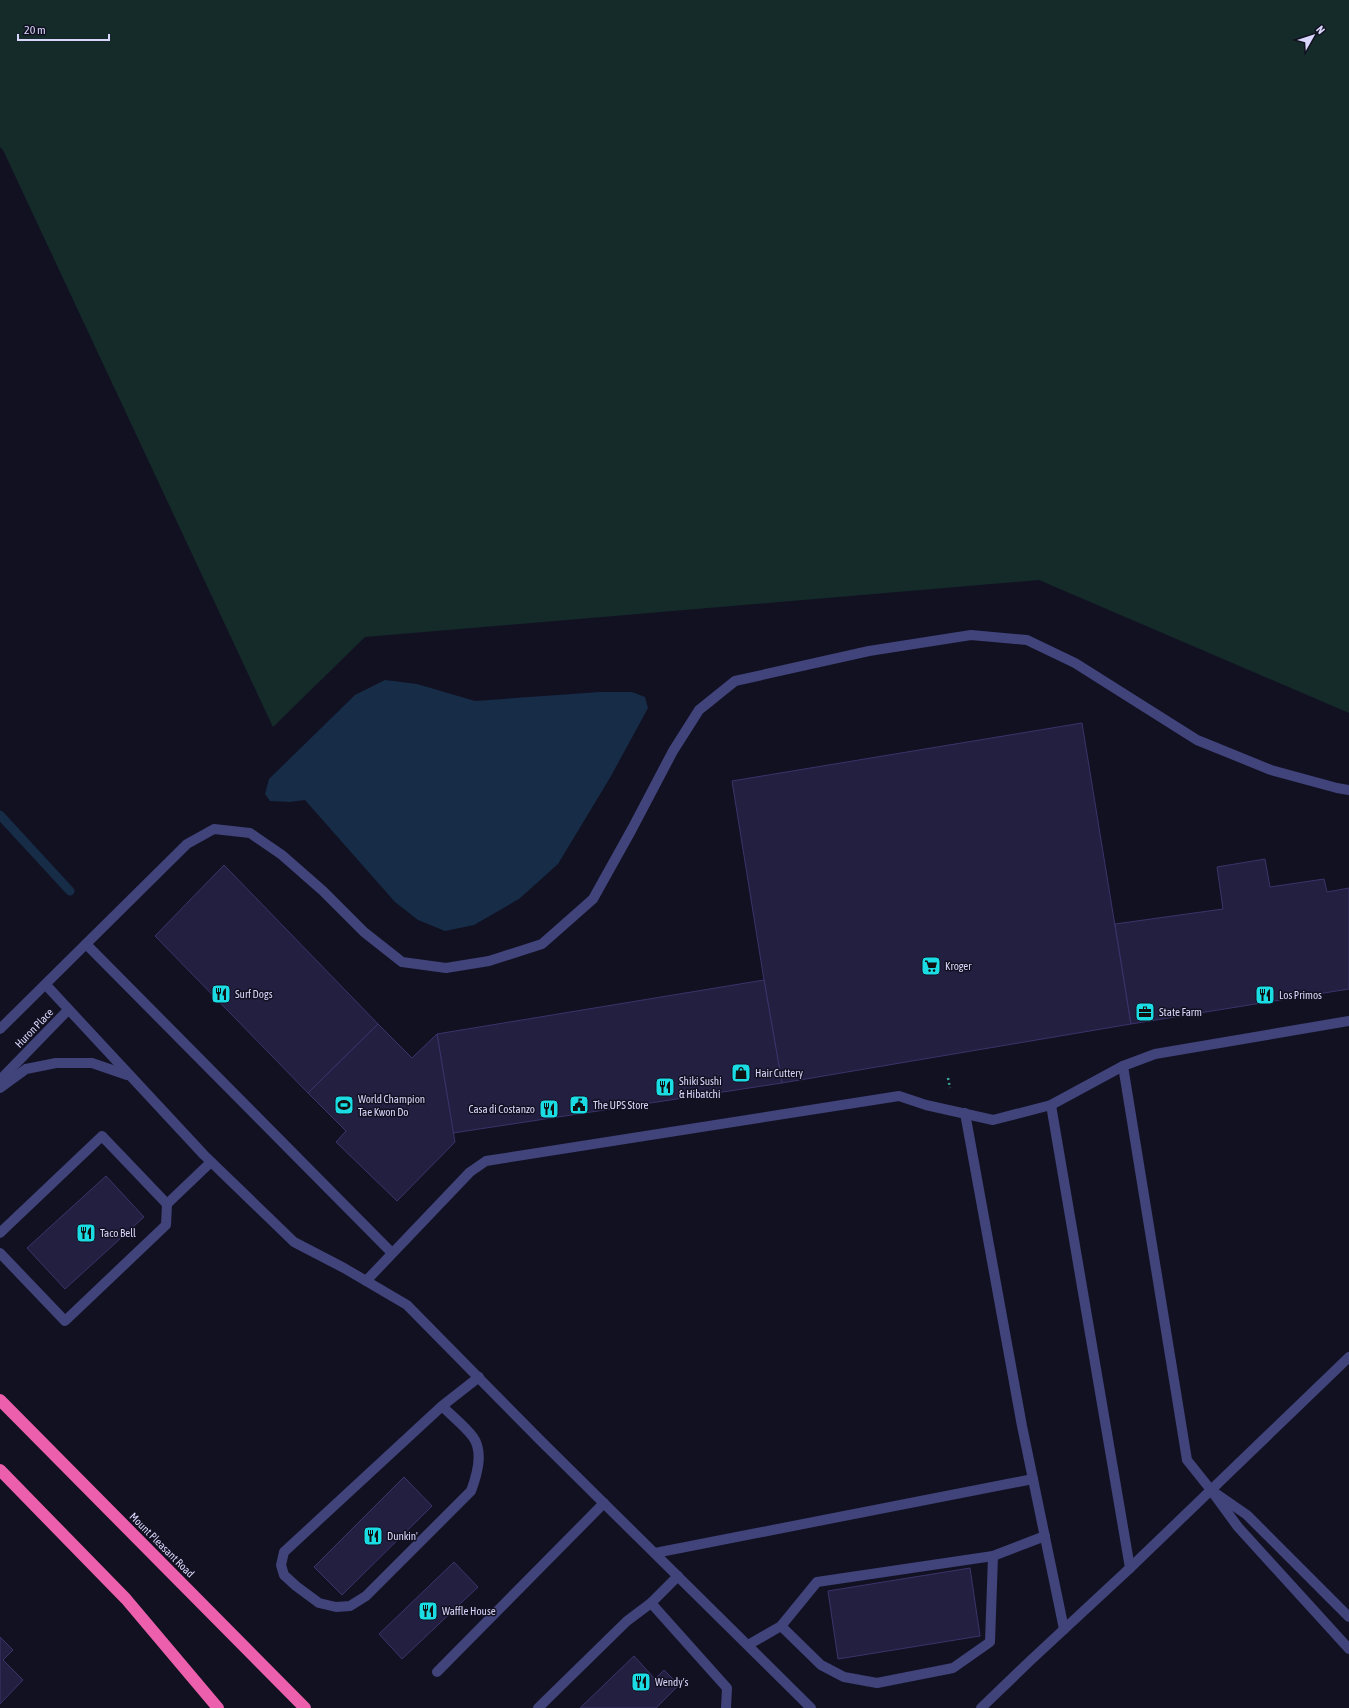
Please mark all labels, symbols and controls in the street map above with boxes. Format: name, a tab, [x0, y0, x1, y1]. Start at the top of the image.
scale bar	[18, 16, 109, 42]
north arrow	[1293, 16, 1333, 56]
text: 20 m	[24, 23, 46, 37]
text: N	[1314, 23, 1327, 36]
supermarket icon: Kroger	[920, 955, 942, 977]
place label: Kroger	[945, 960, 972, 972]
restaurant icon: Surf Dogs	[210, 983, 232, 1005]
restaurant icon: Los Primos	[1254, 984, 1276, 1006]
place label: Surf Dogs	[235, 988, 273, 1000]
place label: Los Primos	[1279, 989, 1322, 1001]
office icon: State Farm	[1134, 1001, 1156, 1023]
street label: Huron Place	[13, 1006, 55, 1050]
place label: State Farm	[1159, 1006, 1202, 1018]
shop icon: Hair Cuttery	[730, 1062, 752, 1084]
place label: Hair Cuttery	[755, 1067, 804, 1079]
place label: Shiki Sushi & Hibatchi	[679, 1075, 722, 1100]
restaurant icon: Shiki Sushi & Hibatchi	[654, 1076, 676, 1098]
place label: World Champion Tae Kwon Do	[358, 1093, 425, 1118]
sports icon: World Champion Tae Kwon Do	[333, 1094, 355, 1116]
public building icon: The UPS Store	[568, 1094, 590, 1116]
restaurant icon: Casa di Costanzo	[538, 1098, 560, 1120]
place label: The UPS Store	[593, 1099, 649, 1111]
place label: Casa di Costanzo	[469, 1103, 535, 1115]
restaurant icon: Taco Bell	[75, 1222, 97, 1244]
place label: Taco Bell	[100, 1227, 136, 1239]
street label: Mount Pleasant Road	[127, 1510, 197, 1580]
restaurant icon: Dunkin'	[362, 1525, 384, 1547]
place label: Dunkin'	[387, 1530, 418, 1542]
restaurant icon: Waffle House	[417, 1600, 439, 1622]
place label: Waffle House	[442, 1605, 496, 1617]
restaurant icon: Wendy's	[630, 1671, 652, 1693]
place label: Wendy's	[655, 1676, 689, 1688]

